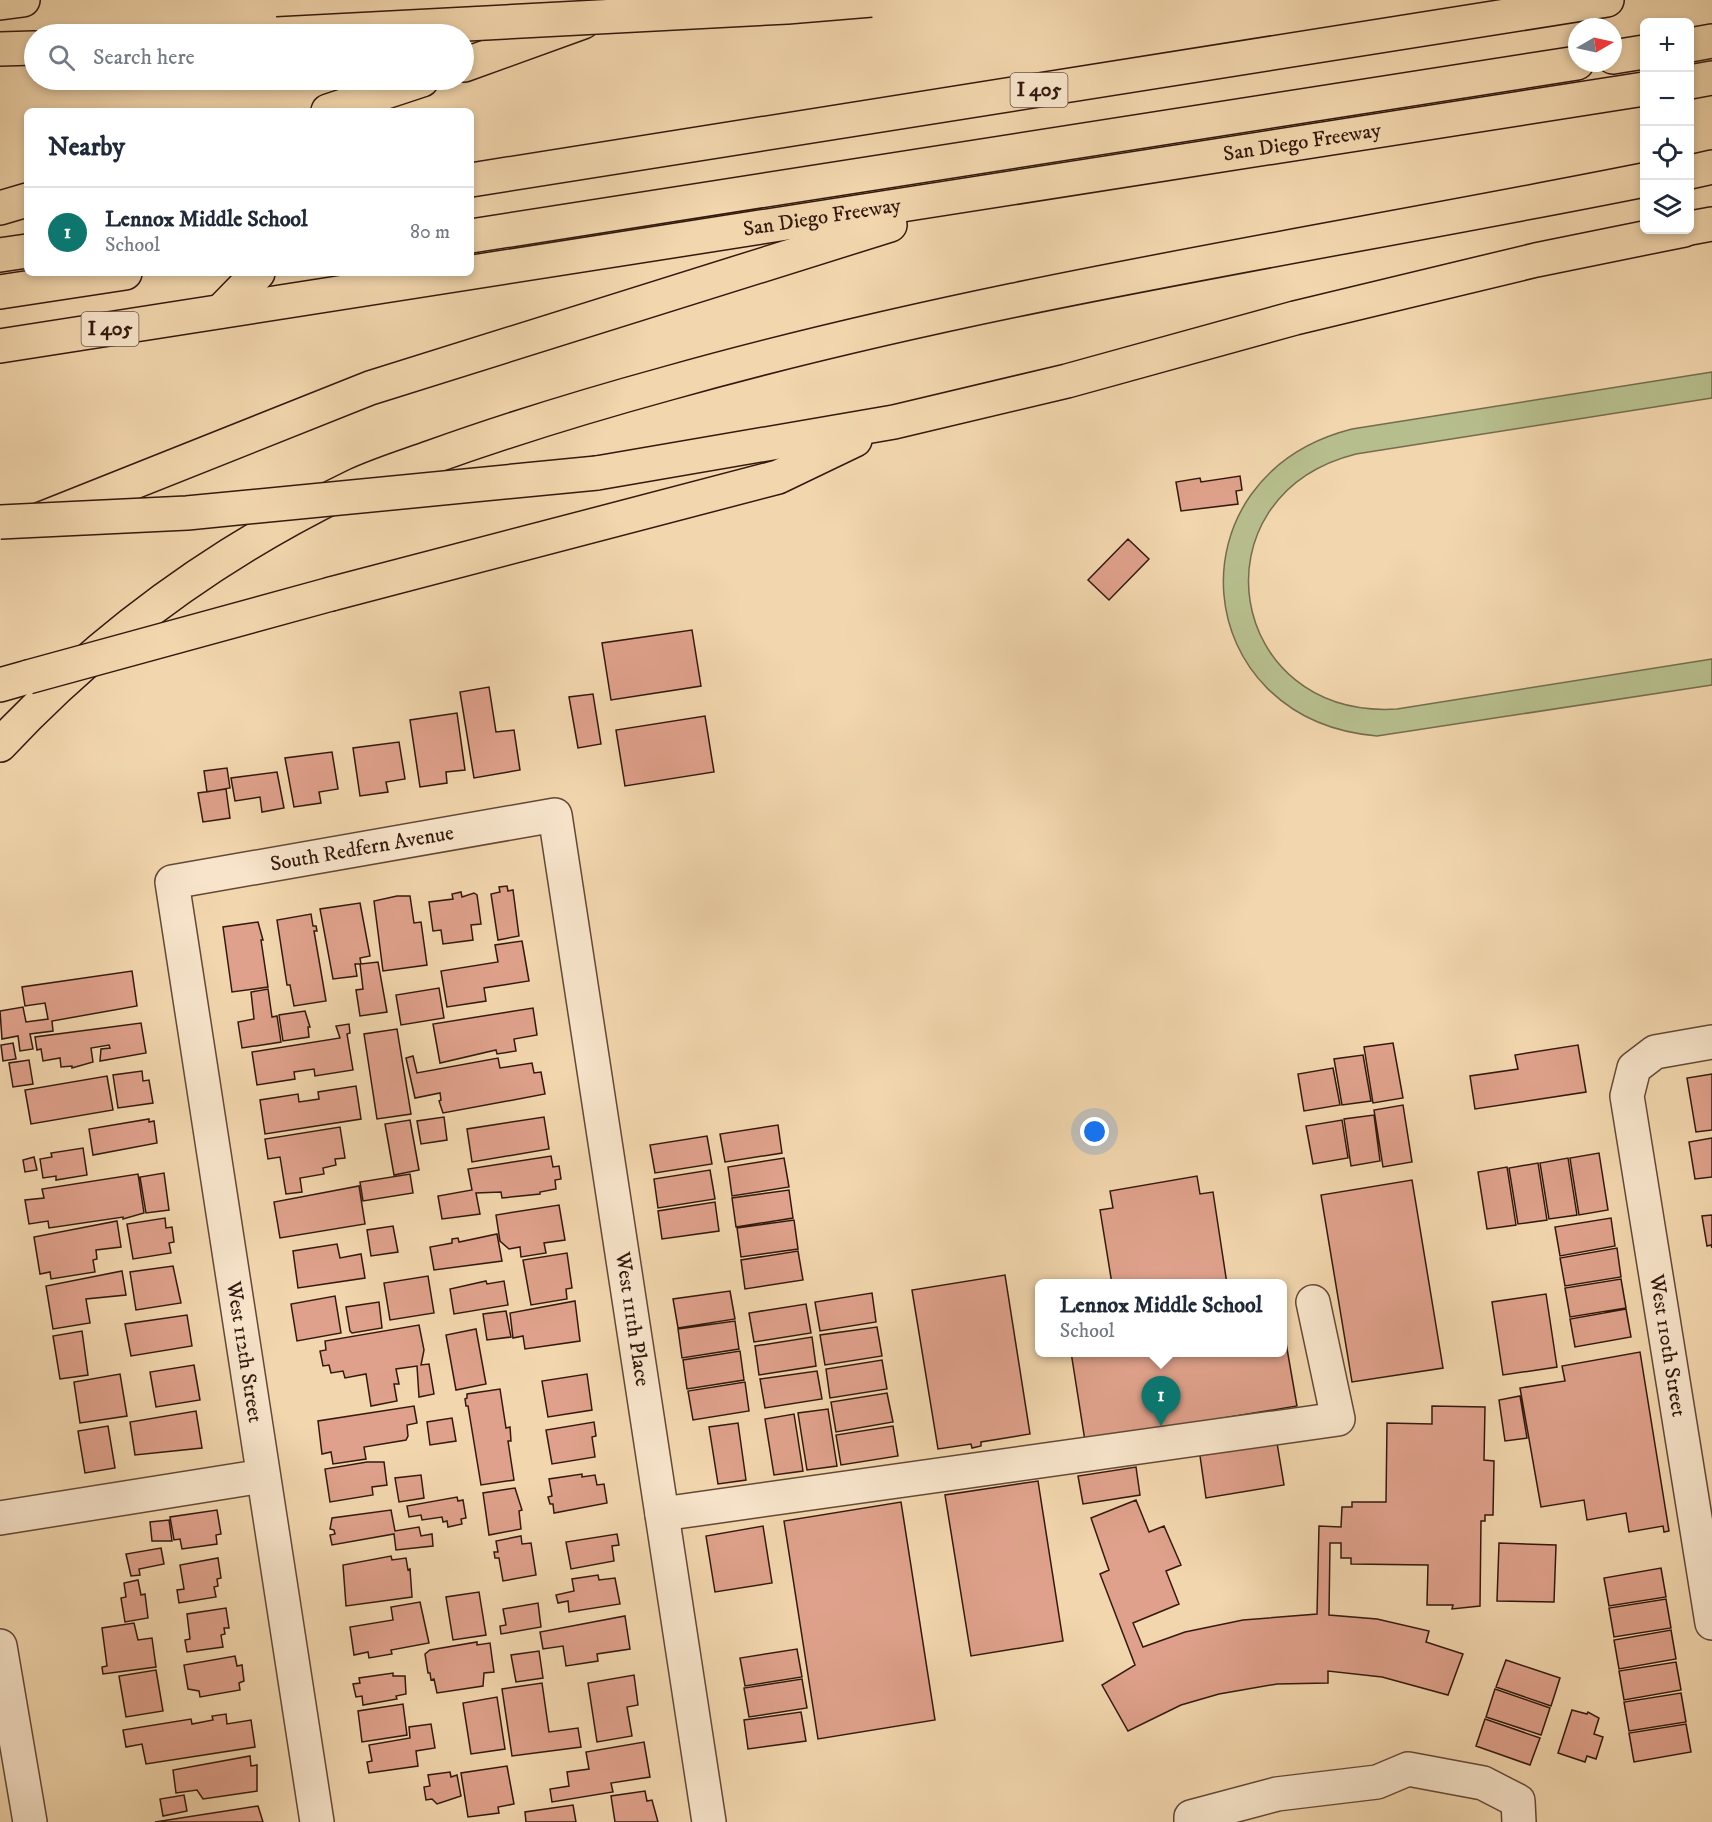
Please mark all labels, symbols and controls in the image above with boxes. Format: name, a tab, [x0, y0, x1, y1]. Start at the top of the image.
north arrow	[1568, 18, 1622, 72]
map controls	[1640, 18, 1694, 234]
button: +	[1640, 18, 1694, 72]
search box	[24, 24, 474, 90]
icon: search	[45, 41, 78, 74]
text: Search here	[93, 44, 195, 71]
button: −	[1640, 72, 1694, 126]
road number: I 405	[1010, 73, 1068, 107]
street label: San Diego Freeway	[1221, 117, 1384, 168]
button: locate	[1640, 126, 1694, 180]
text: Nearby	[48, 131, 125, 164]
button: layers	[1640, 180, 1694, 234]
street label: San Diego Freeway	[741, 192, 904, 243]
text: Lennox Middle School	[105, 206, 308, 233]
text: 1	[64, 220, 71, 245]
text: 80 m	[410, 220, 450, 245]
text: School	[105, 233, 160, 258]
road number: I 405	[82, 312, 138, 346]
street label: South Redfern Avenue	[268, 820, 456, 878]
your location	[1080, 1117, 1109, 1146]
street label: West 111th Place	[609, 1249, 655, 1389]
street label: West 110th Street	[1643, 1272, 1692, 1419]
street label: West 112th Street	[220, 1278, 268, 1425]
popup	[1035, 1279, 1287, 1357]
text: Lennox Middle School	[1060, 1292, 1262, 1319]
text: School	[1060, 1319, 1115, 1344]
pin: 1	[1142, 1376, 1180, 1426]

